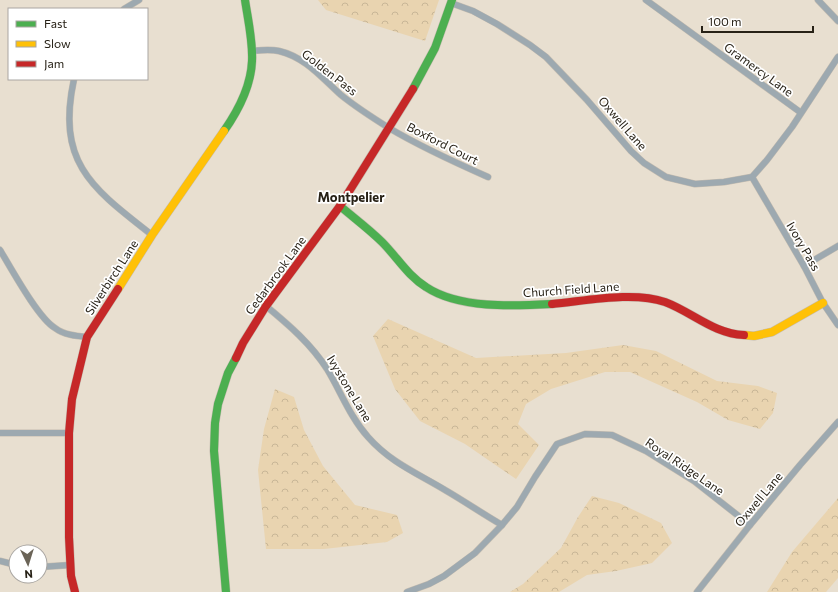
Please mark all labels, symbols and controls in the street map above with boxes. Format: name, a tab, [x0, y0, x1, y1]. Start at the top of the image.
legend	[8, 8, 148, 80]
scale bar	[702, 8, 813, 34]
text: 100 m	[708, 14, 742, 28]
text: Fast	[44, 16, 67, 30]
text: Slow	[44, 36, 71, 50]
street label: Gramercy Lane	[722, 39, 796, 99]
street label: Golden Pass	[300, 46, 360, 98]
text: Jam	[44, 56, 64, 71]
street label: Oxwell Lane	[596, 93, 650, 153]
street label: Boxford Court	[405, 119, 481, 167]
district label: Montpelier	[317, 189, 385, 205]
street label: Ivory Pass	[784, 219, 824, 273]
street label: Cedarbrook Lane	[242, 233, 308, 317]
street label: Silverbirch Lane	[82, 237, 140, 317]
street label: Church Field Lane	[522, 279, 620, 299]
street label: Ivystone Lane	[325, 352, 375, 424]
street label: Royal Ridge Lane	[643, 435, 727, 497]
street label: Oxwell Lane	[731, 469, 785, 529]
north arrow	[8, 544, 48, 584]
text: N	[24, 568, 33, 581]

